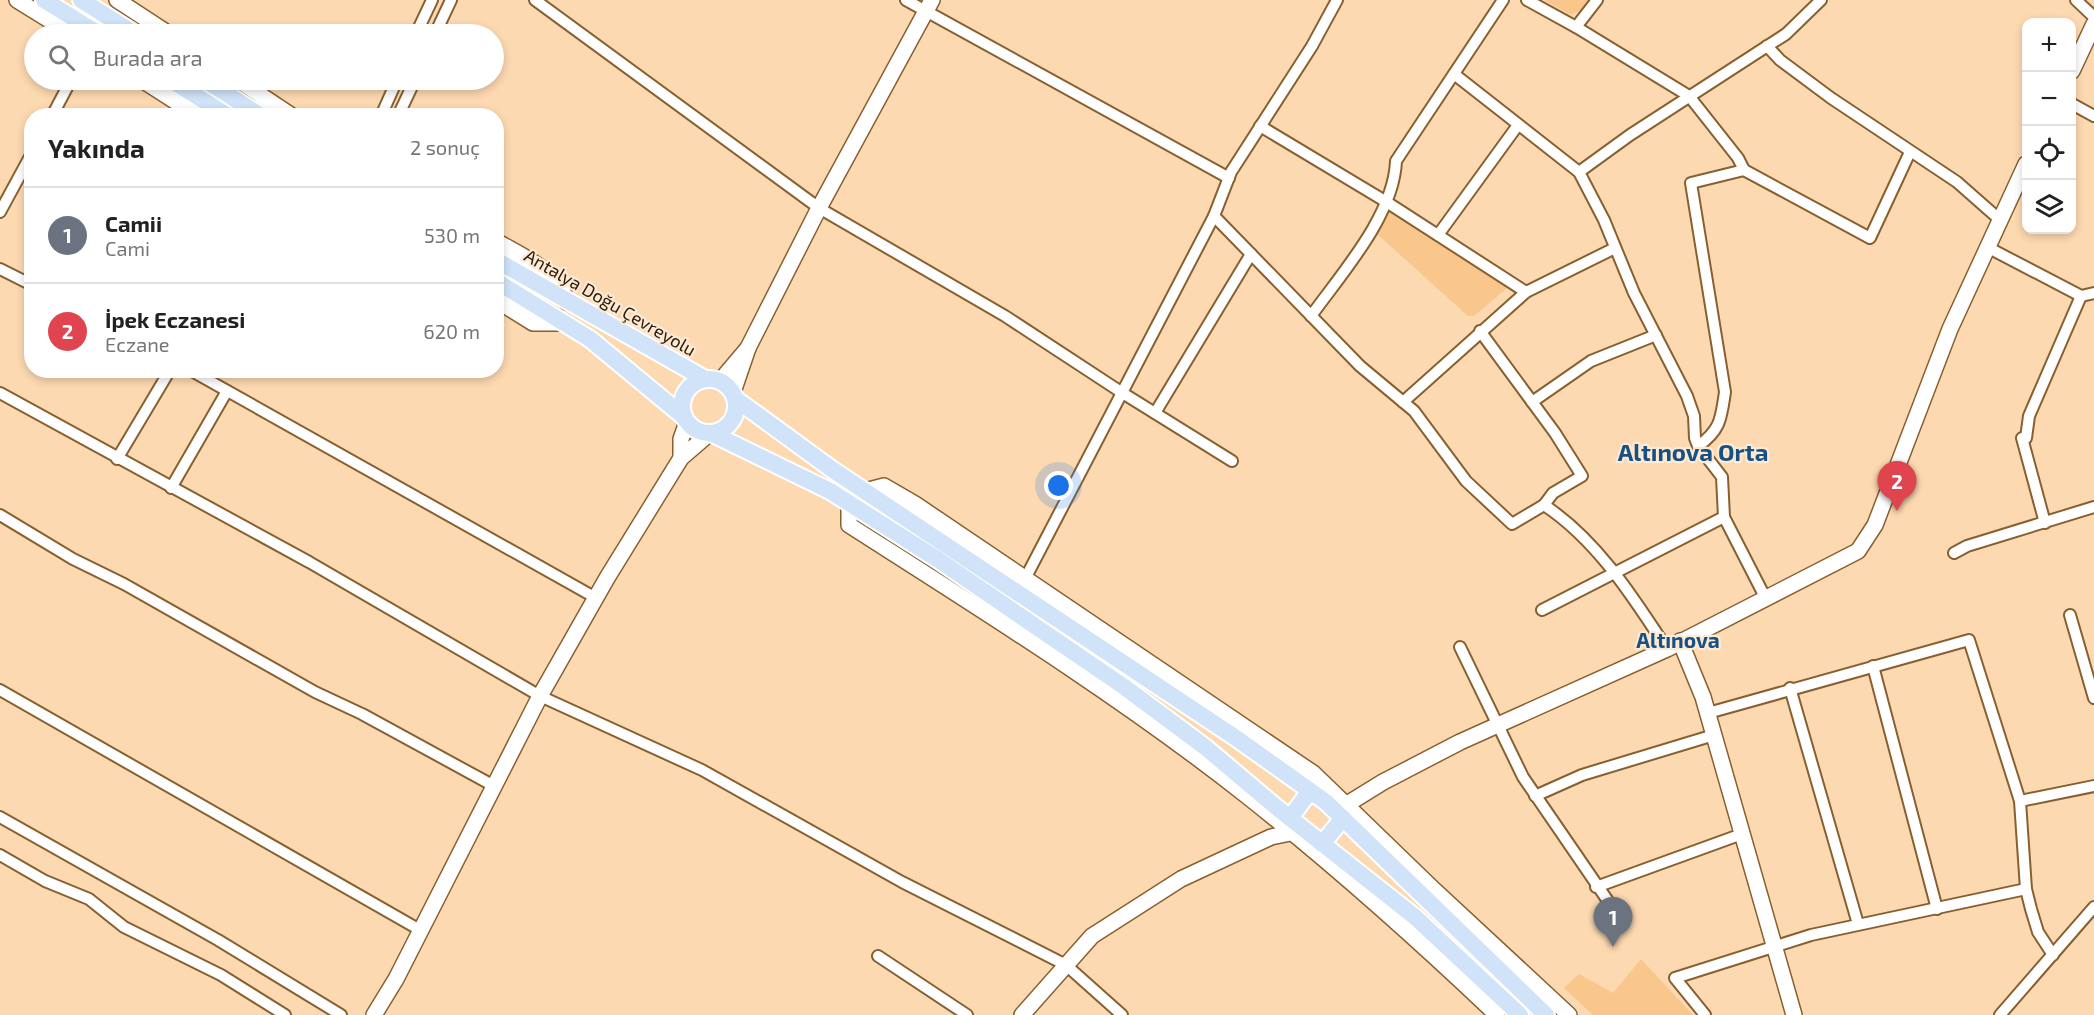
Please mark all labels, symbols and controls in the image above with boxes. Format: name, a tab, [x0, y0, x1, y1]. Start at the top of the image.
map controls	[2022, 18, 2076, 234]
button: +	[2022, 18, 2076, 72]
search box	[24, 24, 504, 90]
icon: search	[45, 41, 78, 74]
text: Burada ara	[93, 44, 203, 70]
button: −	[2022, 72, 2076, 126]
button: locate	[2022, 126, 2076, 180]
text: Yakında	[48, 132, 145, 163]
text: 2 sonuç	[410, 135, 480, 159]
button: layers	[2022, 180, 2076, 234]
text: Camii	[105, 210, 162, 236]
text: 1	[63, 223, 72, 247]
text: 530 m	[424, 223, 480, 247]
text: Cami	[105, 236, 150, 260]
street label: Antalya Doğu Çevreyolu	[520, 244, 700, 361]
text: İpek Eczanesi	[105, 306, 245, 332]
text: 2	[62, 319, 73, 343]
text: 620 m	[423, 319, 480, 343]
text: Eczane	[105, 332, 170, 356]
district label: Altınova Orta	[1618, 437, 1768, 466]
pin: 2	[1878, 462, 1916, 511]
your location	[1044, 471, 1073, 500]
district label: Altınova	[1636, 627, 1720, 652]
pin: 1	[1594, 898, 1632, 947]

